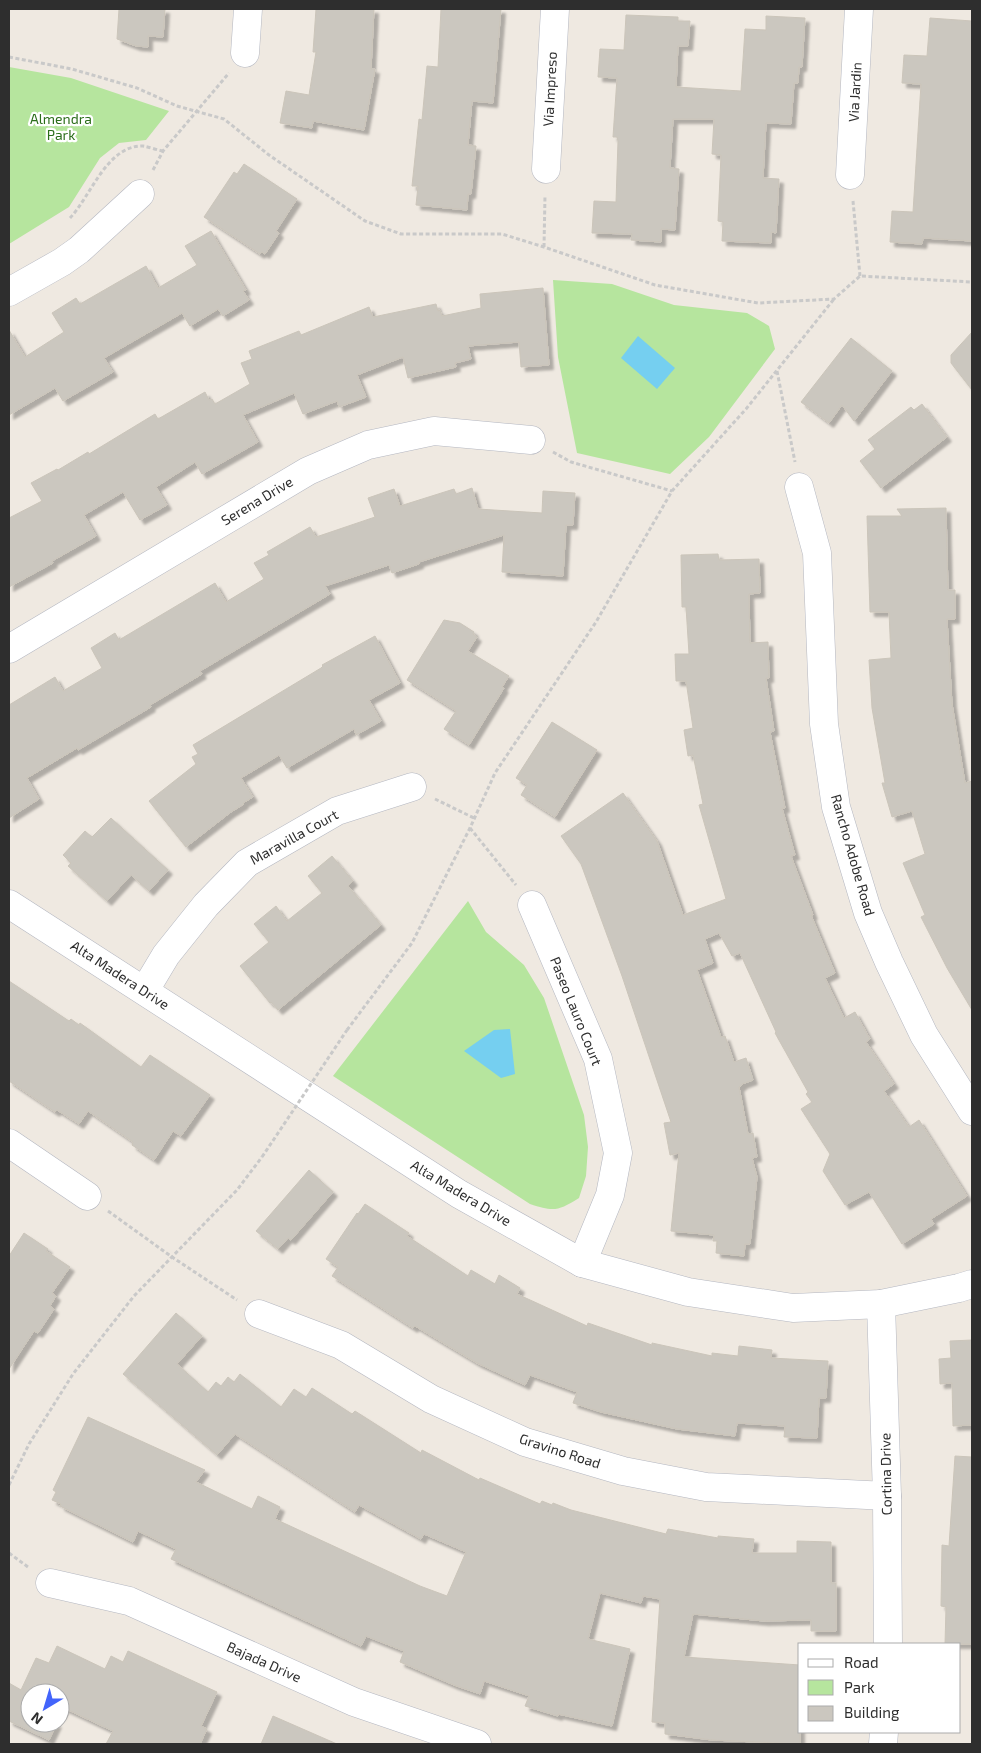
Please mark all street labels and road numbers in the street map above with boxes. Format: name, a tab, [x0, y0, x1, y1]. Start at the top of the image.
street label: Via Impreso	[539, 51, 560, 127]
street label: Via Jardin	[844, 62, 865, 122]
street label: Serena Drive	[218, 473, 296, 529]
street label: Rancho Adobe Road	[828, 792, 879, 918]
street label: Maravilla Court	[247, 805, 341, 868]
street label: Alta Madera Drive	[68, 936, 173, 1013]
street label: Paseo Lauro Court	[547, 954, 606, 1068]
street label: Alta Madera Drive	[408, 1156, 515, 1229]
street label: Gravino Road	[517, 1429, 603, 1472]
street label: Cortina Drive	[876, 1433, 895, 1515]
street label: Bajada Drive	[224, 1638, 304, 1686]

